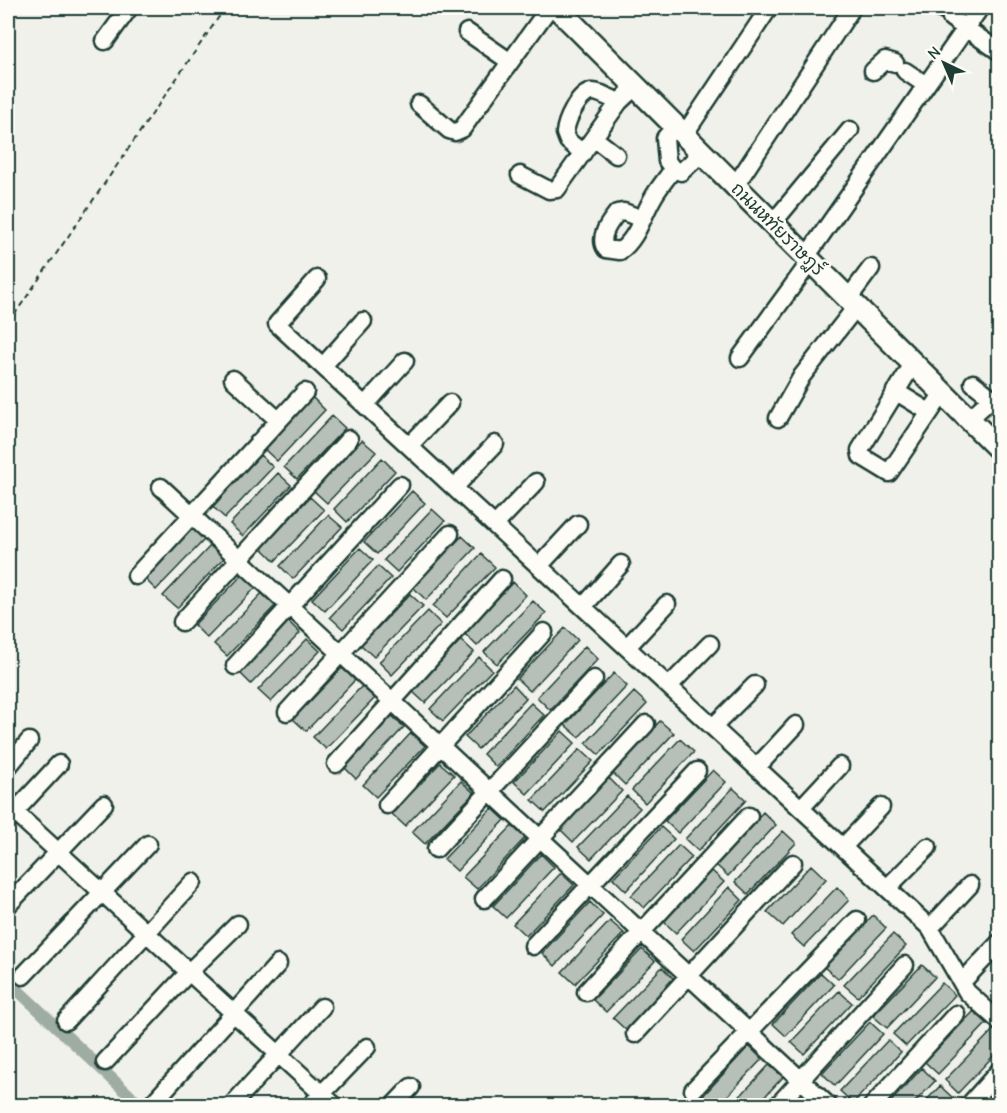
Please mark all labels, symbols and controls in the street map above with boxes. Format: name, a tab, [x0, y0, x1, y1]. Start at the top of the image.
north arrow	[914, 33, 974, 93]
text: N	[924, 43, 944, 63]
street label: ถนนหทัยราษฎร์	[726, 176, 831, 281]

